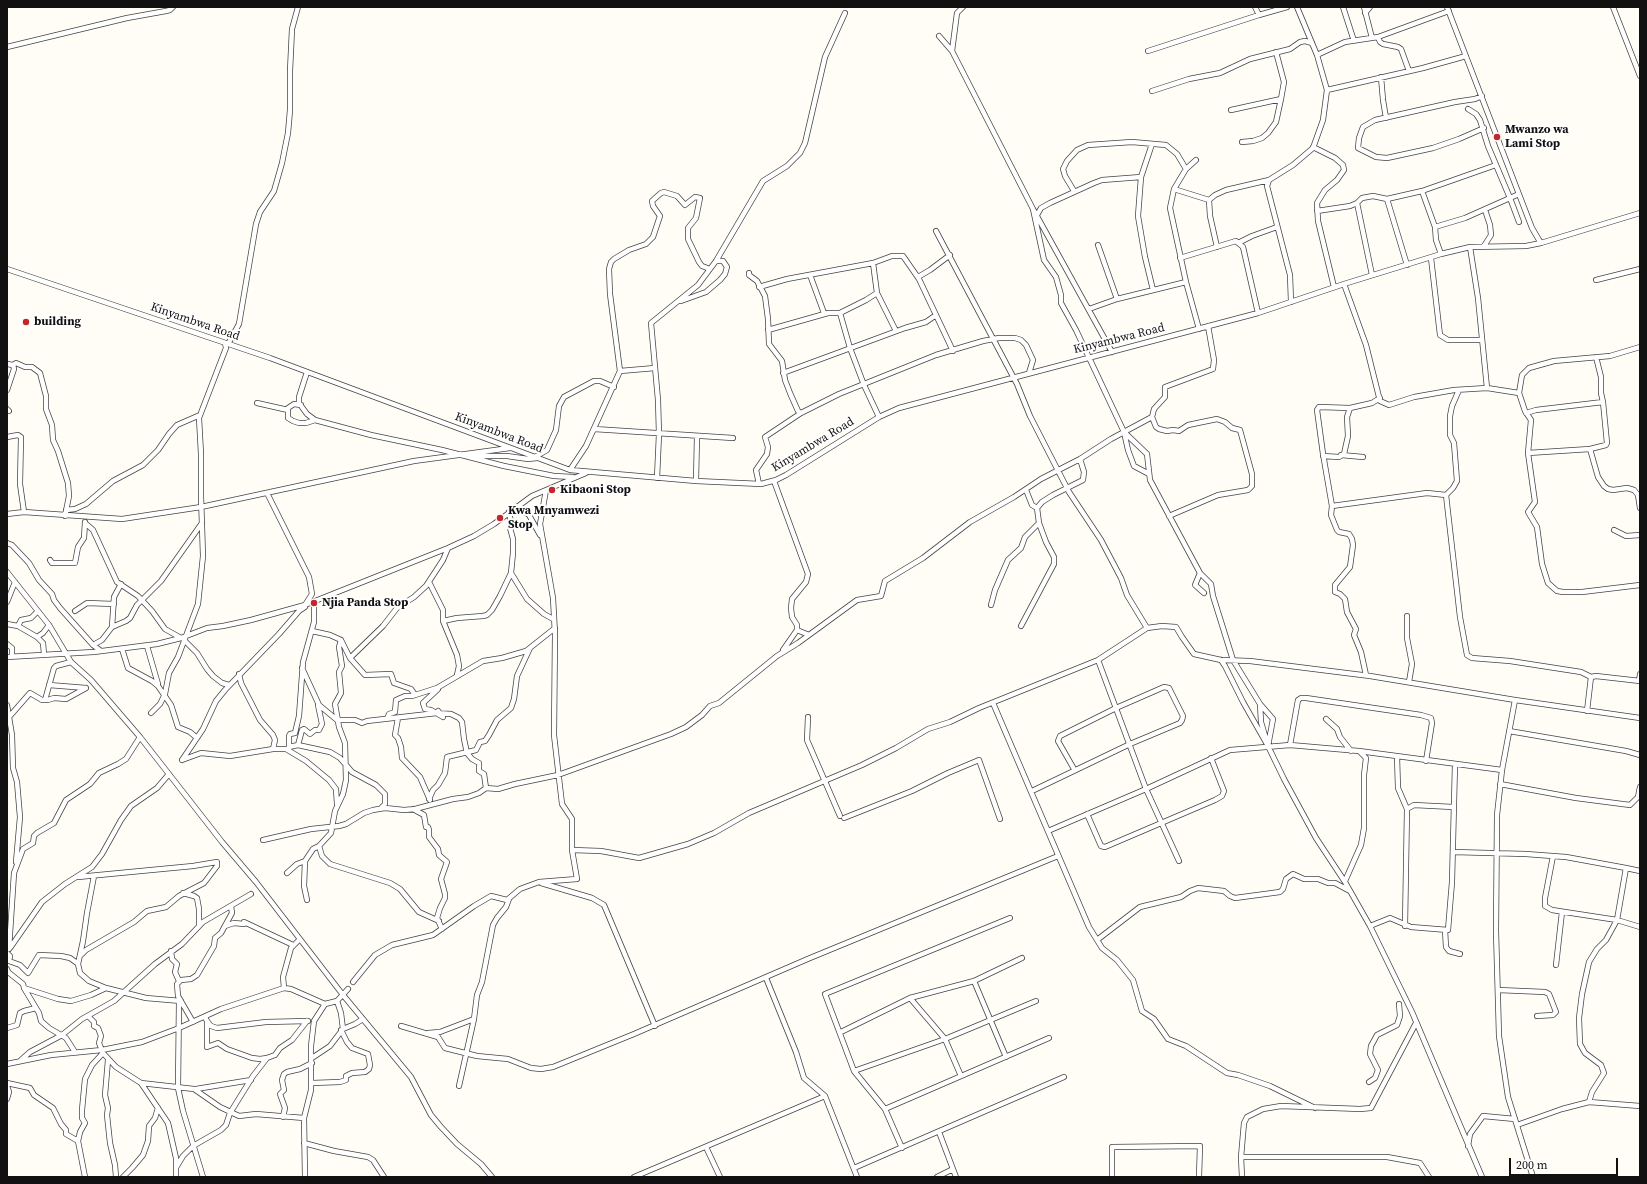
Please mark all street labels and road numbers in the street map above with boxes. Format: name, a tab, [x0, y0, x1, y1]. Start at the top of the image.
street label: Kinyambwa Road	[149, 300, 241, 344]
street label: Kinyambwa Road	[1072, 321, 1166, 357]
street label: Kinyambwa Road	[453, 410, 545, 456]
street label: Kinyambwa Road	[769, 415, 857, 475]

